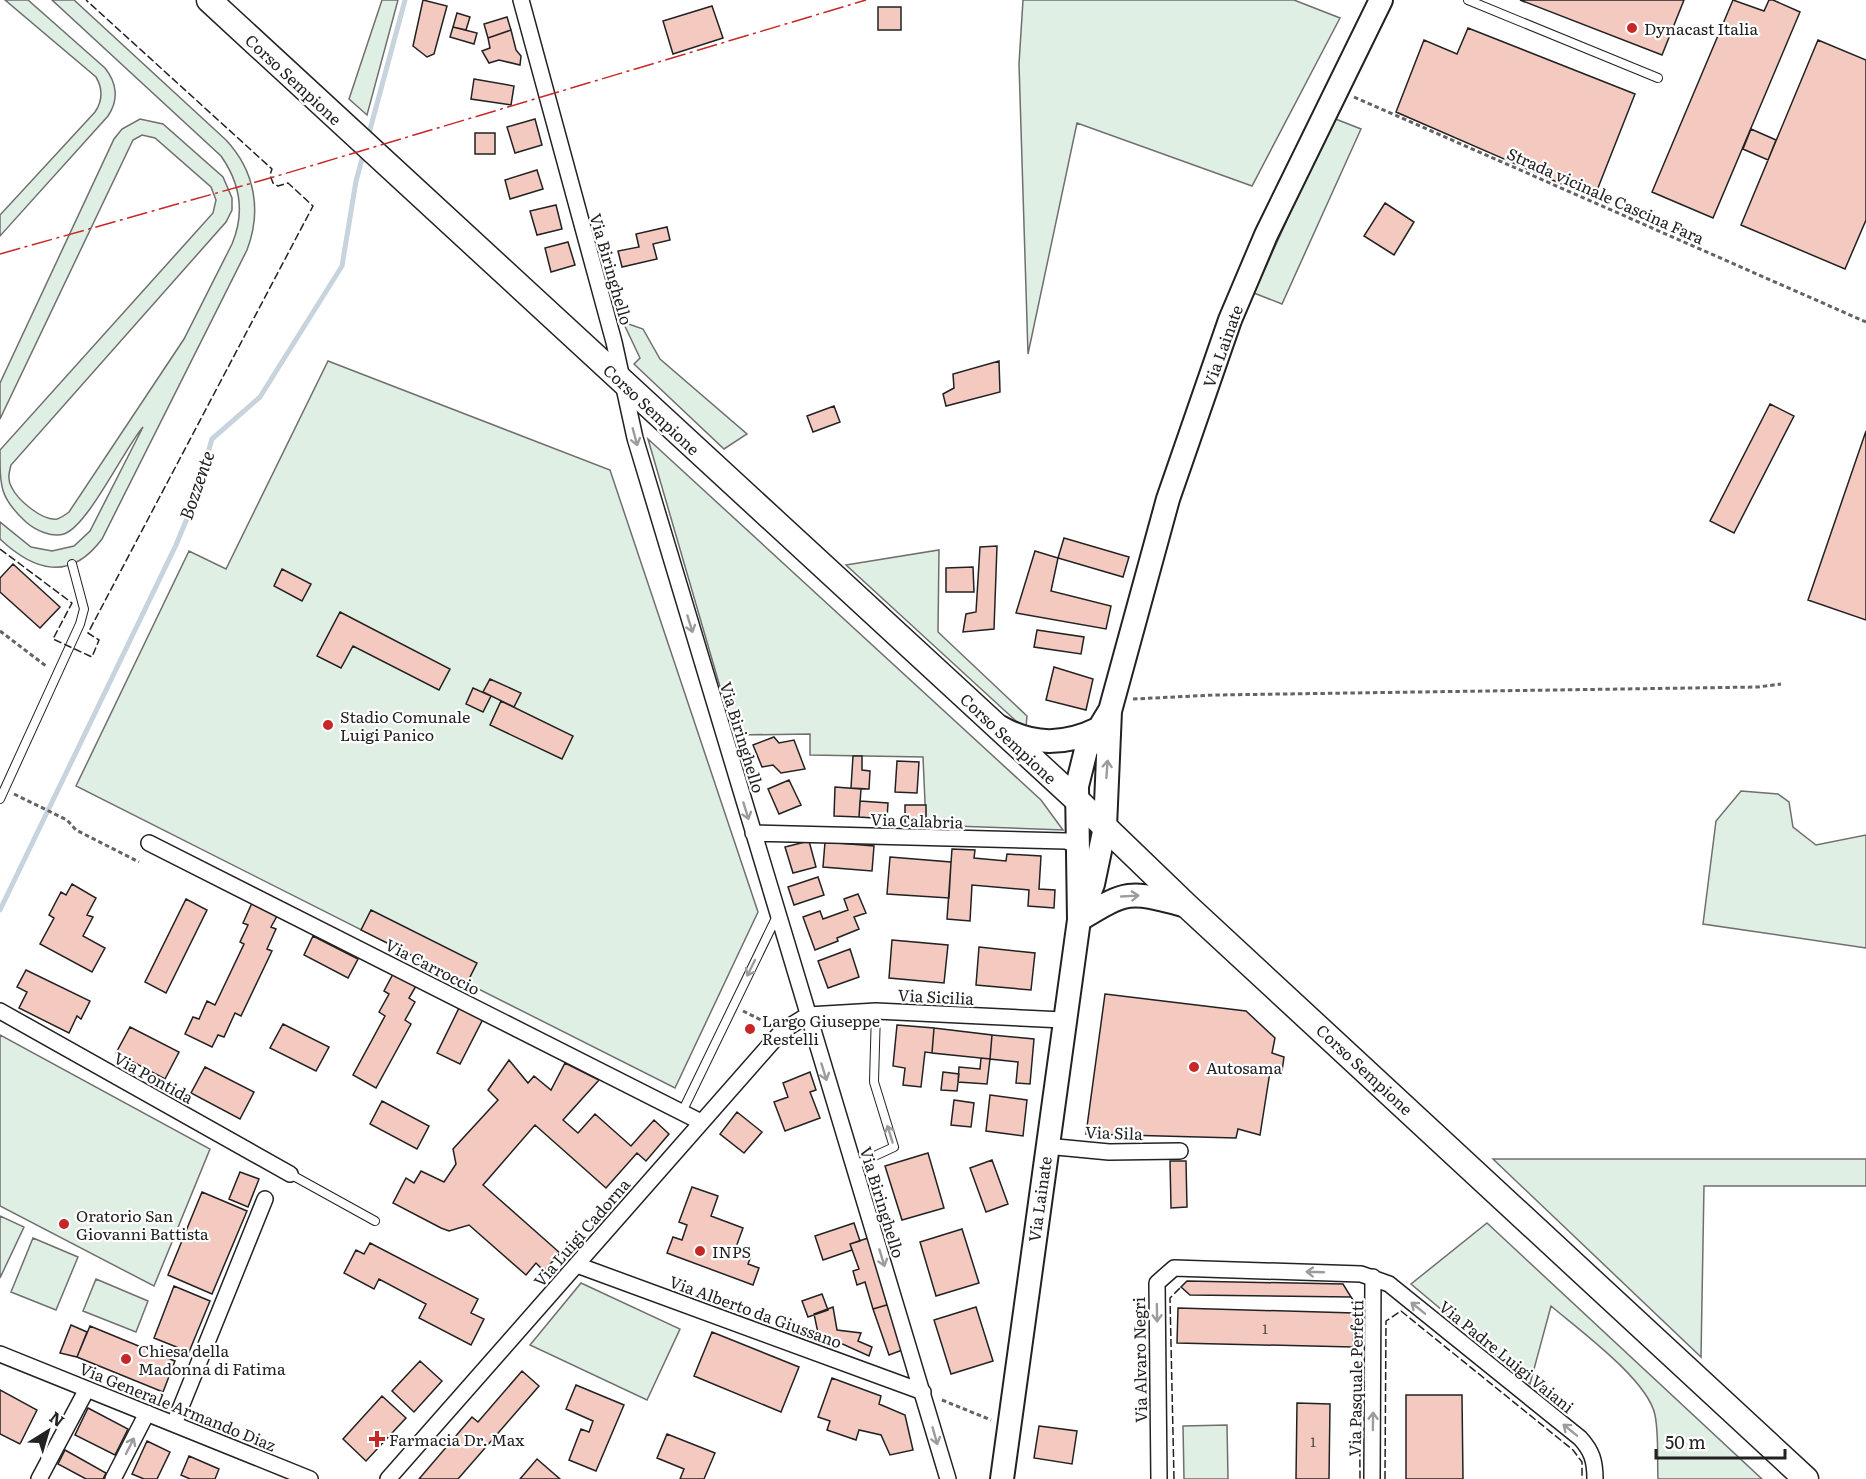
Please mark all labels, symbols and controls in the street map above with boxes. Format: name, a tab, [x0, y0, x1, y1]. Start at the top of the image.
place label: Dynacast Italia	[1644, 16, 1758, 40]
marker: Dynacast Italia	[1625, 21, 1639, 35]
street label: Corso Sempione	[240, 28, 348, 130]
street label: Strada vicinale Cascina Fara	[1504, 141, 1709, 250]
street label: Via Biringhello	[585, 210, 639, 328]
street label: Via Lainate	[1196, 301, 1248, 391]
street label: Corso Sempione	[598, 358, 706, 460]
one-way arrow	[629, 428, 641, 447]
water label: Bozzente	[172, 447, 220, 523]
one-way arrow	[685, 614, 696, 633]
street label: Via Biringhello	[715, 678, 771, 796]
street label: Corso Sempione	[955, 687, 1063, 789]
place label: Stadio Comunale Luigi Panico	[340, 704, 470, 746]
marker: Stadio Comunale Luigi Panico	[321, 718, 335, 732]
one-way arrow	[1101, 759, 1112, 779]
one-way arrow	[741, 801, 752, 820]
street label: Via Calabria	[870, 806, 964, 834]
one-way arrow	[1120, 890, 1140, 901]
street label: Via Carroccio	[382, 932, 484, 1000]
one-way arrow	[745, 959, 757, 977]
street label: Via Sicilia	[897, 982, 975, 1010]
place label: Largo Giuseppe Restelli	[762, 1008, 880, 1050]
street label: Corso Sempione	[1311, 1018, 1419, 1120]
marker: Largo Giuseppe Restelli	[743, 1022, 757, 1036]
street label: Via Pontida	[110, 1045, 199, 1109]
place label: Autosama	[1206, 1055, 1283, 1079]
marker: Autosama	[1187, 1060, 1201, 1074]
one-way arrow	[819, 1062, 830, 1081]
street label: Via Sila	[1085, 1119, 1144, 1145]
one-way arrow	[884, 1125, 895, 1144]
street label: Via Biringhello	[855, 1143, 911, 1261]
street label: Via Lainate	[1021, 1155, 1057, 1243]
street label: Via Luigi Cadorna	[527, 1172, 635, 1291]
place label: Oratorio San Giovanni Battista	[76, 1203, 209, 1245]
marker: Oratorio San Giovanni Battista	[57, 1217, 71, 1231]
place label: INPS	[712, 1239, 751, 1263]
marker: INPS	[693, 1244, 707, 1258]
one-way arrow	[877, 1248, 888, 1267]
one-way arrow	[1306, 1267, 1326, 1278]
street label: Via Alberto da Giussano	[666, 1269, 846, 1353]
street label: Via Padre Luigi Vaiani	[1434, 1294, 1580, 1418]
street label: Via Alvaro Negri	[1126, 1297, 1152, 1423]
street label: Via Pasquale Perfetti	[1342, 1299, 1368, 1457]
one-way arrow	[1411, 1301, 1427, 1314]
one-way arrow	[1151, 1303, 1163, 1323]
house number: 1	[1262, 1318, 1268, 1338]
place label: Chiesa della Madonna di Fatima	[138, 1338, 286, 1380]
marker: Chiesa della Madonna di Fatima	[119, 1352, 133, 1366]
street label: Via Generale Armando Diaz	[76, 1356, 280, 1457]
north arrow	[18, 1401, 78, 1461]
text: N	[45, 1405, 70, 1432]
one-way arrow	[1367, 1411, 1378, 1431]
scale bar	[1656, 1422, 1785, 1460]
one-way arrow	[1563, 1423, 1578, 1437]
one-way arrow	[930, 1426, 942, 1445]
place label: Farmacia Dr. Max	[389, 1427, 525, 1451]
text: 50 m	[1665, 1428, 1706, 1455]
house number: 1	[1310, 1431, 1316, 1451]
marker: Farmacia Dr. Max	[370, 1432, 384, 1446]
one-way arrow	[124, 1438, 136, 1455]

